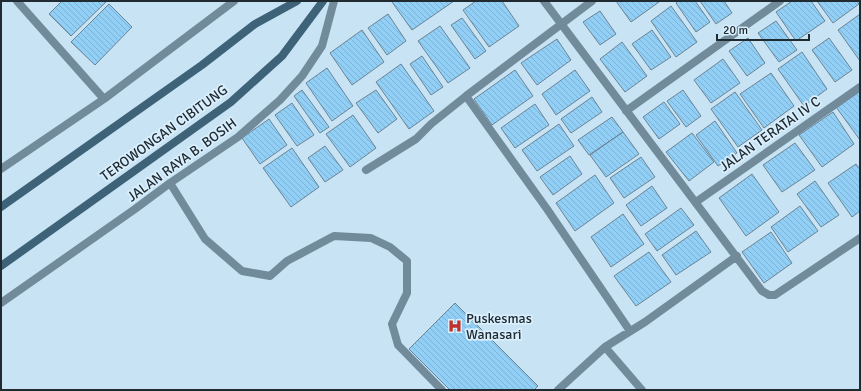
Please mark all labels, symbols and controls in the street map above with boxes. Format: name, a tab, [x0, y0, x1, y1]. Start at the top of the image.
scale bar	[717, 16, 809, 42]
text: 20 m	[723, 23, 748, 38]
street label: TEROWONGAN CIBITUNG	[97, 81, 231, 185]
street label: JALAN TERATAI IV C	[716, 93, 824, 175]
street label: JALAN RAYA B. BOSIH	[124, 115, 240, 205]
place label: Puskesmas Wanasari	[466, 310, 532, 343]
hospital icon: Puskesmas Wanasari	[447, 318, 463, 334]

